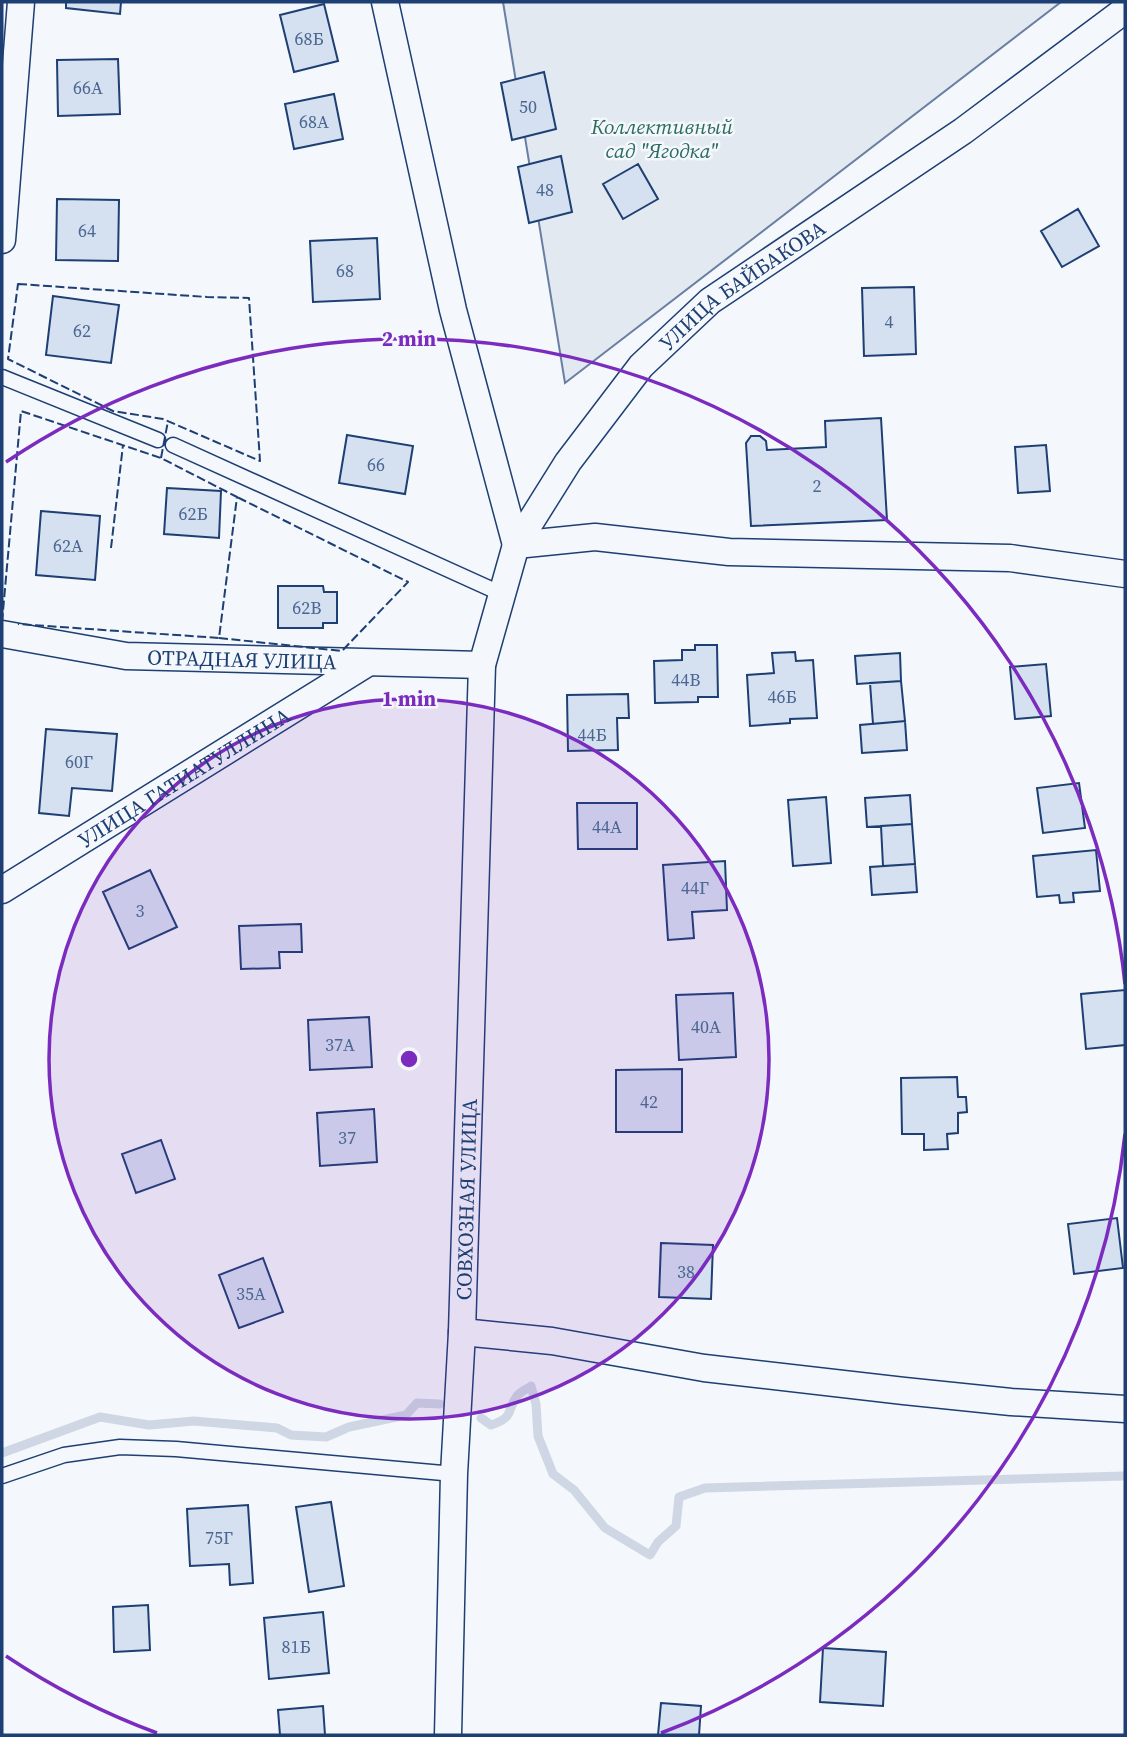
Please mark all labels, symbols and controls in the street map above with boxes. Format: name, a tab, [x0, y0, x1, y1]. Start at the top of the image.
house number: 68Б	[294, 26, 324, 51]
house number: 66А	[73, 75, 103, 100]
house number: 50	[519, 94, 537, 119]
house number: 68А	[299, 109, 329, 134]
park label: Коллективный сад "Ягодка"	[590, 112, 733, 165]
house number: 48	[536, 177, 554, 202]
street label: УЛИЦА БАЙБАКОВА	[652, 213, 831, 356]
house number: 64	[78, 218, 96, 243]
house number: 68	[336, 258, 354, 283]
house number: 4	[885, 309, 894, 334]
house number: 62	[73, 318, 91, 343]
text: 2 min	[382, 324, 436, 353]
house number: 66	[367, 452, 385, 477]
house number: 2	[813, 473, 822, 498]
house number: 62Б	[178, 501, 208, 526]
house number: 62А	[53, 533, 83, 558]
house number: 62В	[292, 595, 322, 620]
street label: ОТРАДНАЯ УЛИЦА	[147, 642, 337, 676]
house number: 44В	[671, 667, 701, 692]
text: 1 min	[382, 684, 436, 713]
house number: 46Б	[767, 684, 797, 709]
street label: УЛИЦА ГАТИАТУЛЛИНА	[72, 700, 296, 854]
house number: 44Б	[577, 722, 607, 747]
house number: 60Г	[65, 749, 93, 774]
house number: 44А	[592, 814, 622, 839]
house number: 44Г	[681, 875, 709, 900]
house number: 3	[136, 898, 145, 923]
house number: 40А	[691, 1014, 721, 1039]
house number: 37А	[325, 1032, 355, 1057]
centre of rings	[397, 1047, 421, 1071]
house number: 42	[640, 1089, 658, 1114]
street label: СОВХОЗНАЯ УЛИЦА	[448, 1098, 483, 1301]
house number: 37	[338, 1125, 356, 1150]
house number: 38	[677, 1259, 695, 1284]
house number: 35А	[236, 1281, 266, 1306]
house number: 75Г	[205, 1525, 233, 1550]
house number: 81Б	[281, 1634, 311, 1659]

